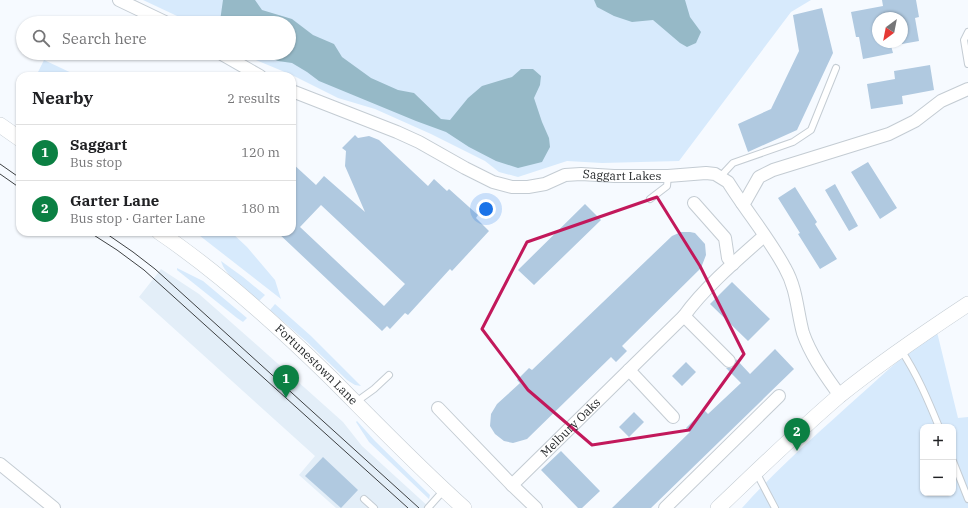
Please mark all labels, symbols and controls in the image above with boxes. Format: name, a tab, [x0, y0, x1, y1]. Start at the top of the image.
north arrow	[872, 12, 908, 48]
search box	[16, 16, 296, 60]
icon: search	[30, 27, 52, 49]
text: Search here	[62, 29, 147, 48]
text: Nearby	[32, 87, 93, 109]
text: 2 results	[227, 90, 280, 107]
text: Saggart	[70, 135, 127, 154]
text: 1	[41, 144, 49, 161]
text: 120 m	[241, 144, 280, 161]
text: Bus stop	[70, 154, 122, 171]
street label: Saggart Lakes	[582, 166, 661, 183]
text: Garter Lane	[70, 191, 159, 210]
your location	[476, 199, 496, 219]
text: 2	[41, 200, 49, 217]
text: 180 m	[241, 200, 280, 217]
text: Bus stop · Garter Lane	[70, 210, 205, 227]
street label: Fortunestown Lane	[272, 321, 361, 408]
pin: 1	[273, 365, 299, 398]
street label: Melbury Oaks	[537, 394, 603, 460]
pin: 2	[784, 418, 810, 451]
map controls	[920, 424, 956, 496]
button: +	[920, 424, 956, 460]
button: −	[920, 460, 956, 496]

